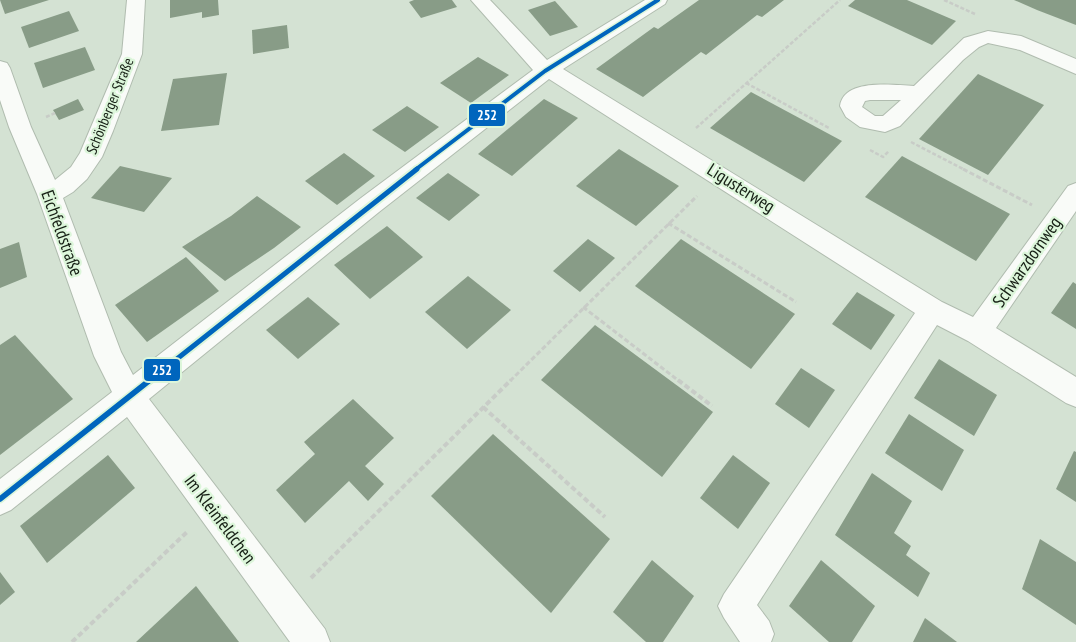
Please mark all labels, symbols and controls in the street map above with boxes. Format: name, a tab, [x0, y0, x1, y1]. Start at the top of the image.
street label: Schönberger Straße	[82, 55, 138, 157]
line badge: 252	[468, 103, 506, 127]
text: 252	[477, 106, 497, 124]
street label: Ligusterweg	[703, 158, 779, 217]
street label: Eichfeldstraße	[36, 187, 89, 279]
street label: Schwarzdornweg	[987, 212, 1066, 311]
line badge: 252	[143, 358, 181, 382]
text: 252	[152, 361, 172, 379]
street label: Im Kleinfeldchen	[179, 470, 261, 568]

